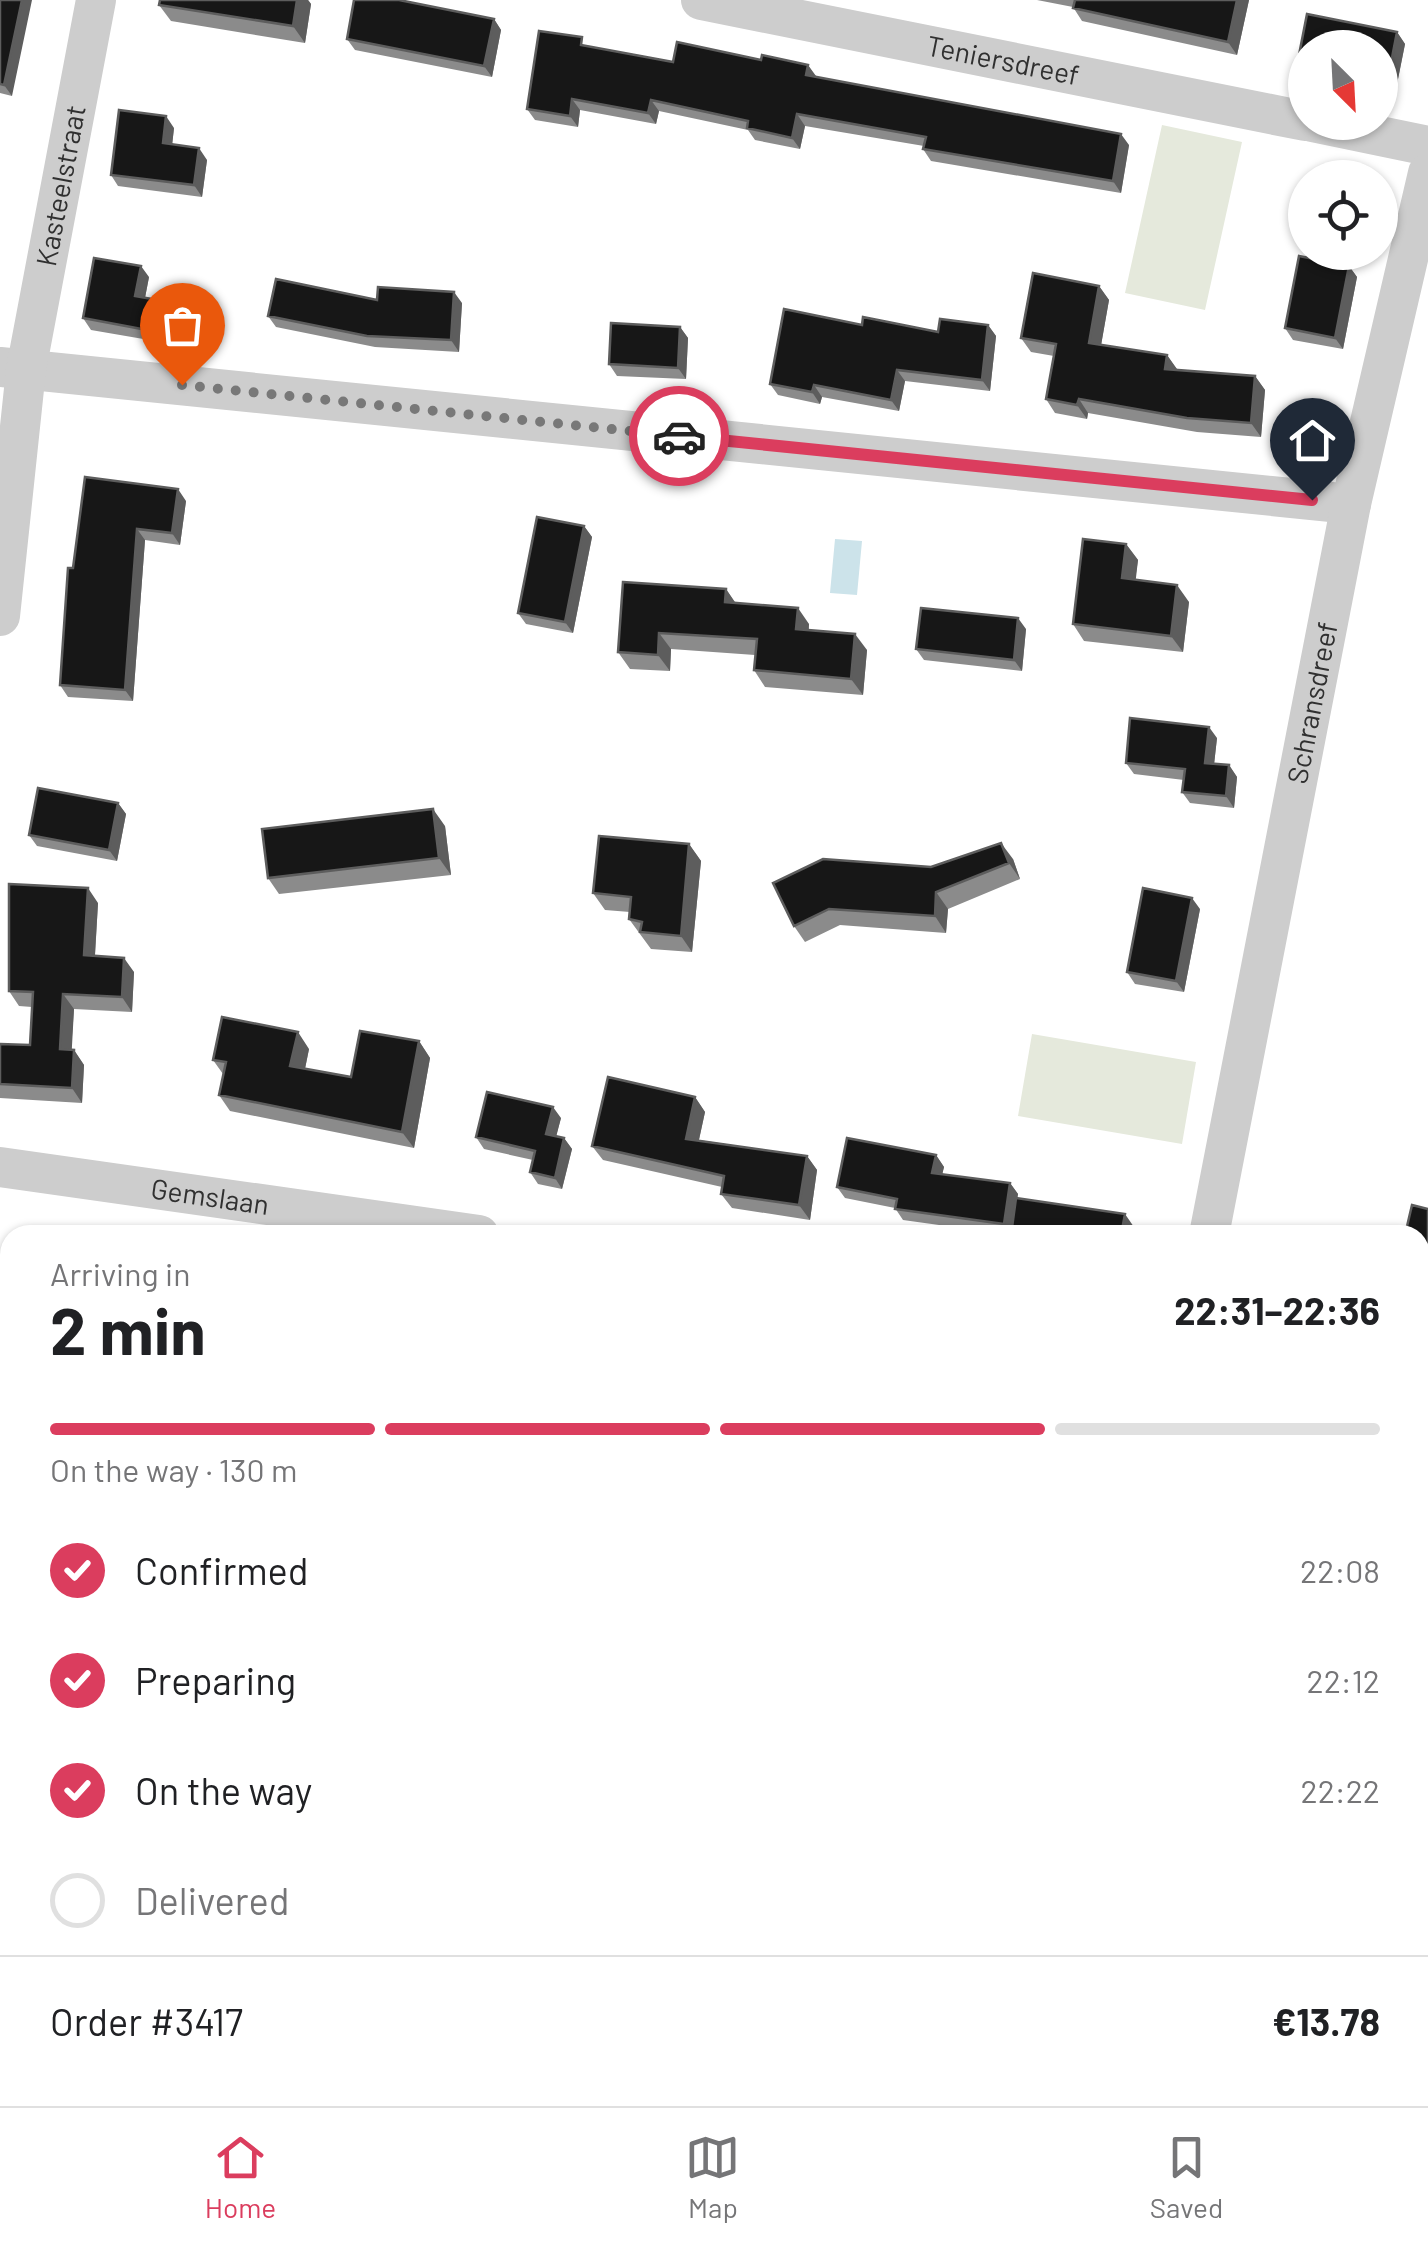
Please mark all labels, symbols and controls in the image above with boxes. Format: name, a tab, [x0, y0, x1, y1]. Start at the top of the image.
street label: Teniersdreef	[924, 28, 1082, 91]
north arrow	[1288, 30, 1398, 140]
map controls	[1288, 30, 1398, 270]
street label: Kasteelstraat	[28, 102, 92, 269]
button: locate	[1288, 160, 1398, 270]
pin	[140, 283, 225, 386]
icon: bag	[155, 298, 210, 353]
courier	[629, 386, 729, 486]
pin	[1270, 398, 1355, 501]
icon: car	[652, 409, 707, 464]
icon: home	[1285, 413, 1340, 468]
street label: Schransdreef	[1279, 619, 1344, 787]
street label: Gemslaan	[149, 1171, 271, 1221]
text: Arriving in	[50, 1254, 190, 1292]
text: 22:31–22:36	[1174, 1287, 1380, 1333]
text: 2 min	[50, 1290, 206, 1368]
text: On the way · 130 m	[50, 1450, 297, 1488]
icon: check	[50, 1543, 105, 1598]
text: Confirmed	[135, 1547, 308, 1593]
text: 22:08	[1300, 1551, 1380, 1589]
icon: check	[50, 1653, 105, 1708]
text: Preparing	[135, 1657, 296, 1703]
text: 22:12	[1306, 1661, 1380, 1699]
icon: check	[50, 1763, 105, 1818]
text: On the way	[135, 1767, 312, 1813]
text: 22:22	[1301, 1771, 1380, 1809]
text: Delivered	[135, 1877, 289, 1923]
text: Order #3417	[50, 1998, 243, 2044]
text: €13.78	[1272, 1998, 1380, 2044]
tab: Home	[205, 2130, 276, 2224]
tab: Map	[685, 2130, 740, 2224]
tab: Saved	[1150, 2130, 1223, 2224]

